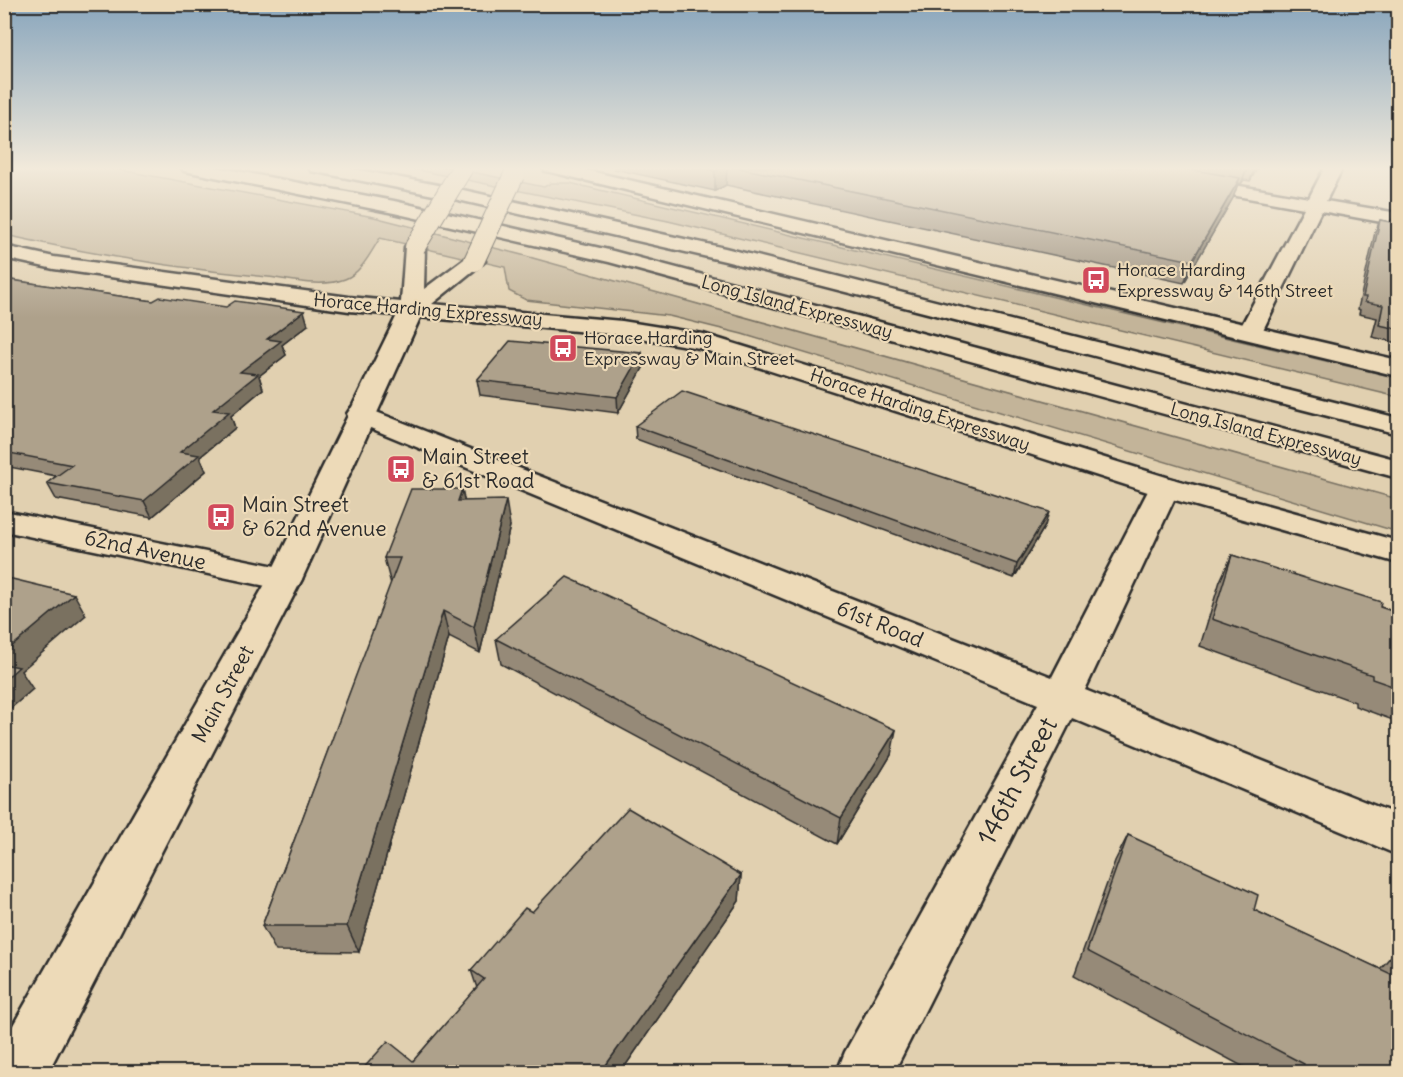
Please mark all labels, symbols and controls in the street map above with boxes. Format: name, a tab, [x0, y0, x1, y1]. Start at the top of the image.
place label: Horace Harding Expressway & 146th Street	[1117, 258, 1333, 302]
bus stop icon: Horace Harding Expressway & 146th Street	[1080, 264, 1112, 296]
street label: Long Island Expressway	[699, 270, 895, 343]
street label: Horace Harding Expressway	[313, 288, 544, 331]
place label: Horace Harding Expressway & Main Street	[584, 326, 795, 370]
bus stop icon: Horace Harding Expressway & Main Street	[547, 332, 579, 364]
street label: Horace Harding Expressway	[807, 363, 1033, 456]
street label: Long Island Expressway	[1168, 397, 1364, 470]
place label: Main Street & 61st Road	[422, 443, 534, 494]
bus stop icon: Main Street & 61st Road	[385, 453, 417, 485]
place label: Main Street & 62nd Avenue	[242, 491, 387, 542]
bus stop icon: Main Street & 62nd Avenue	[205, 501, 237, 533]
street label: 62nd Avenue	[82, 523, 208, 576]
street label: 61st Road	[833, 594, 928, 653]
street label: Main Street	[186, 640, 260, 747]
street label: 146th Street	[969, 711, 1064, 850]

